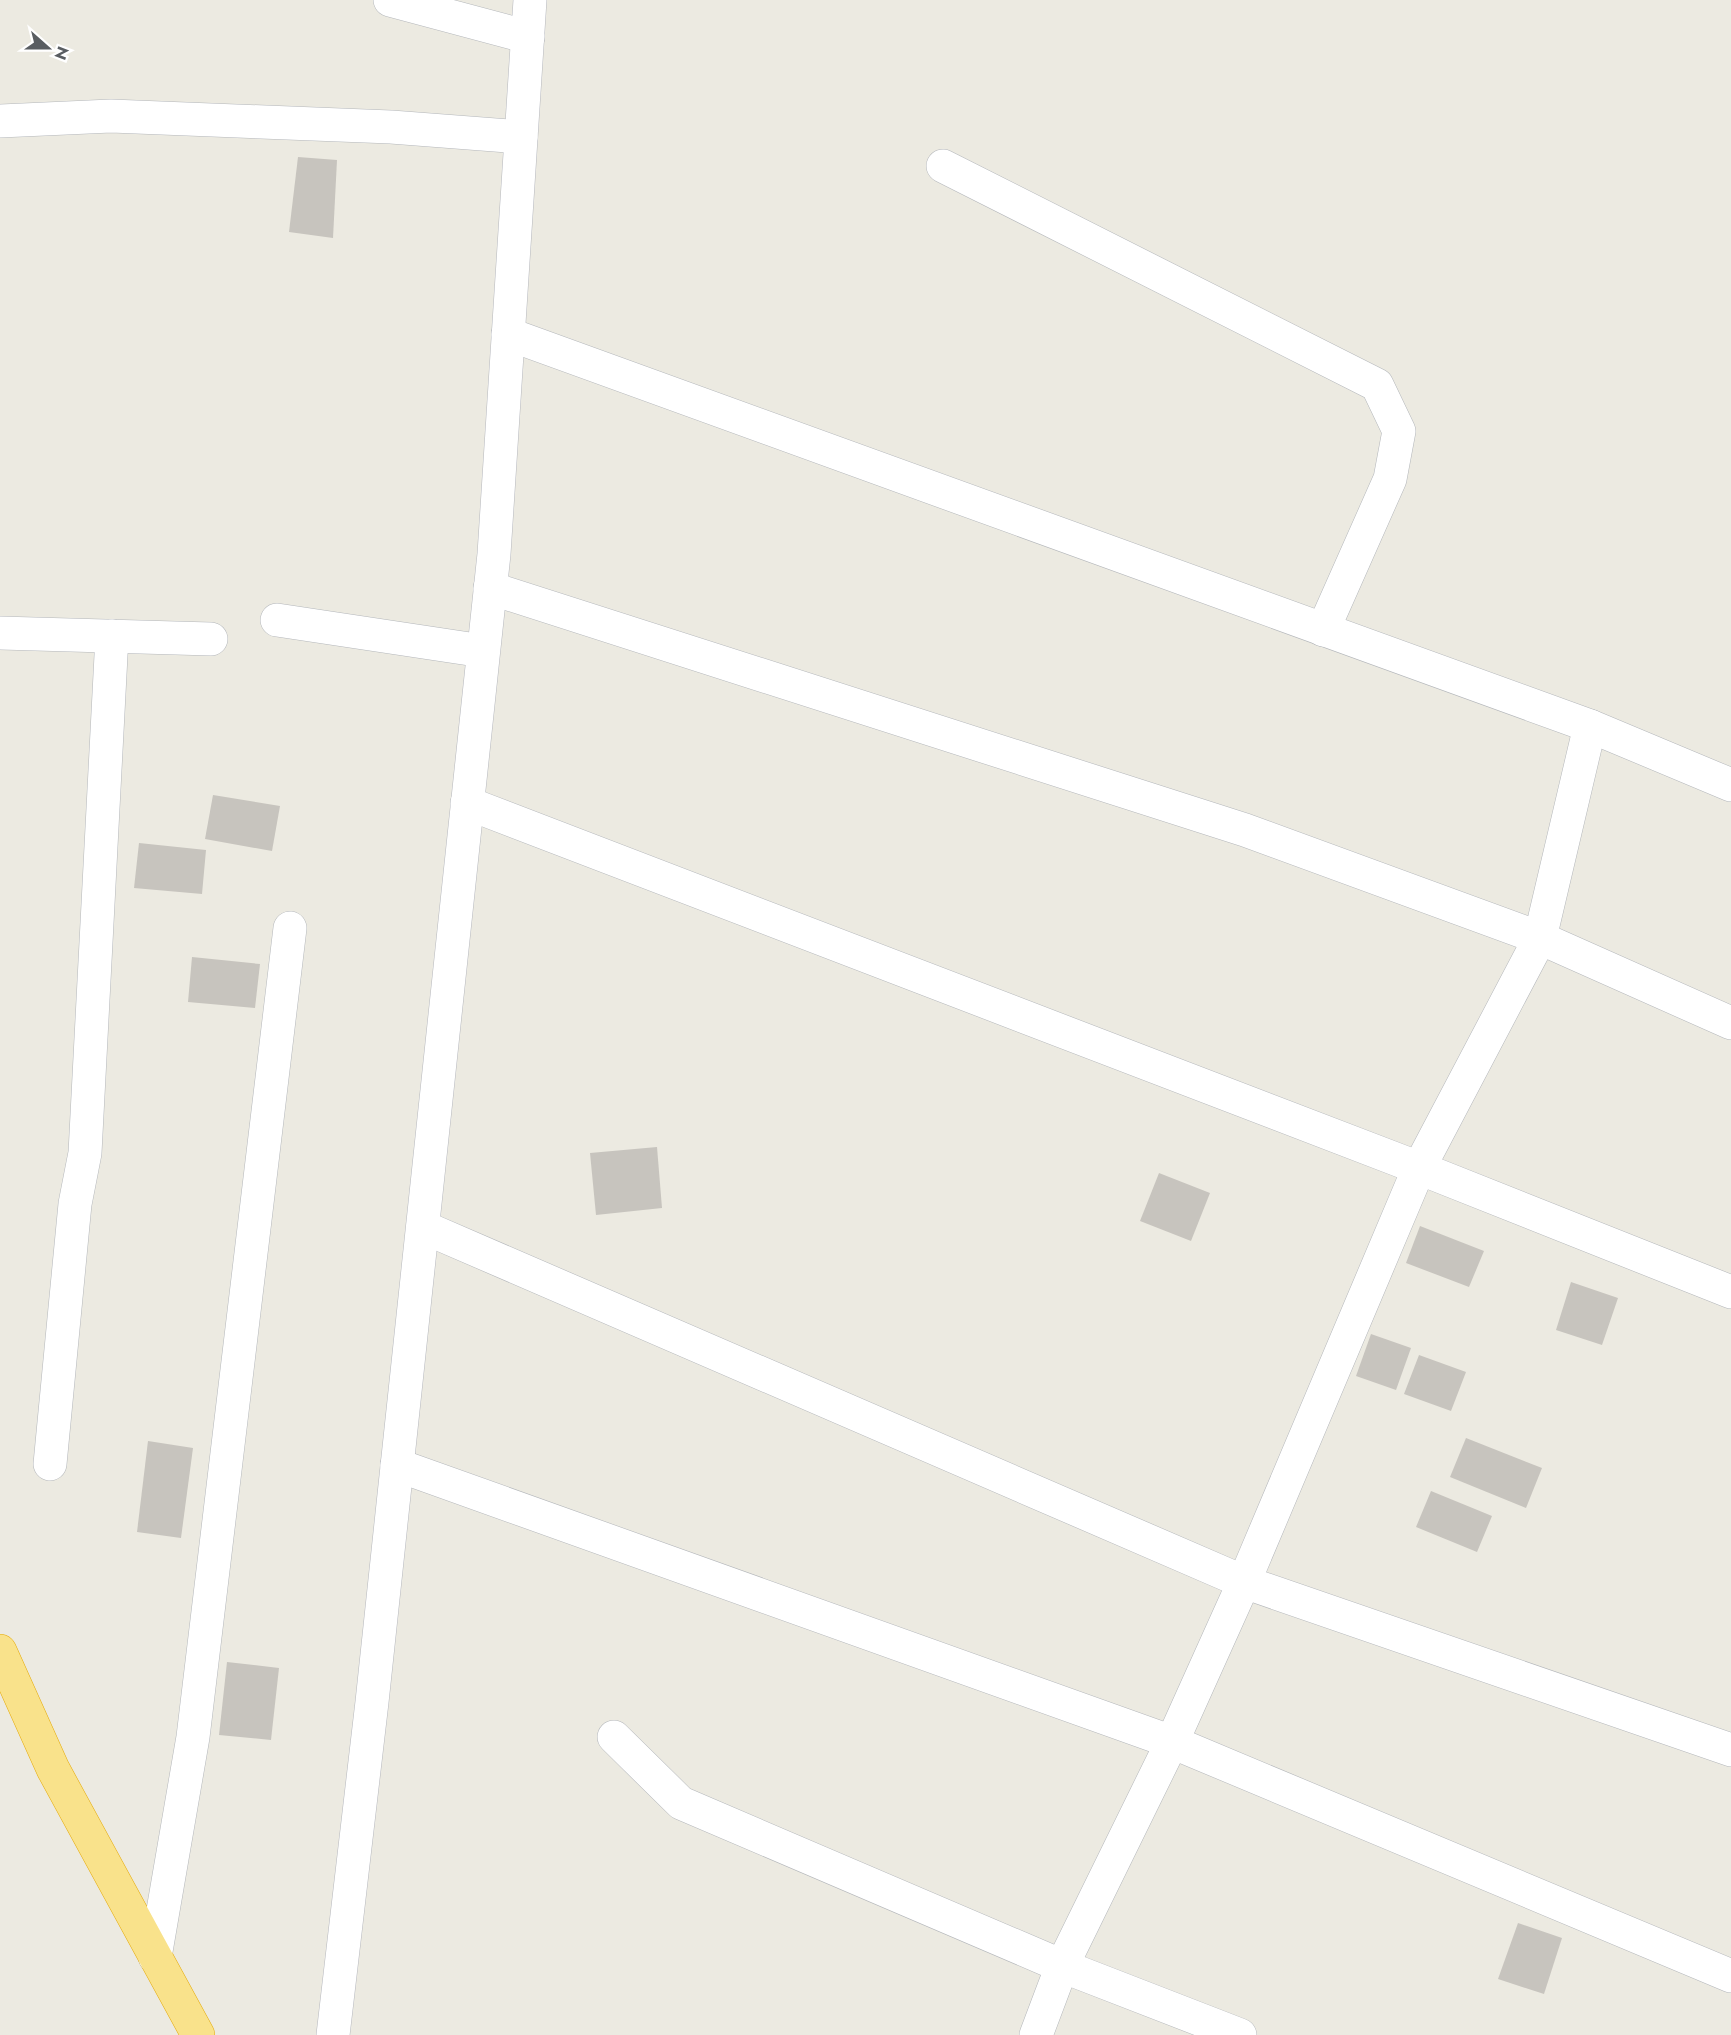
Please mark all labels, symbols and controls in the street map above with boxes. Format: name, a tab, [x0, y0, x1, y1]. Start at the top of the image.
north arrow	[18, 18, 78, 78]
text: N	[49, 43, 75, 63]

